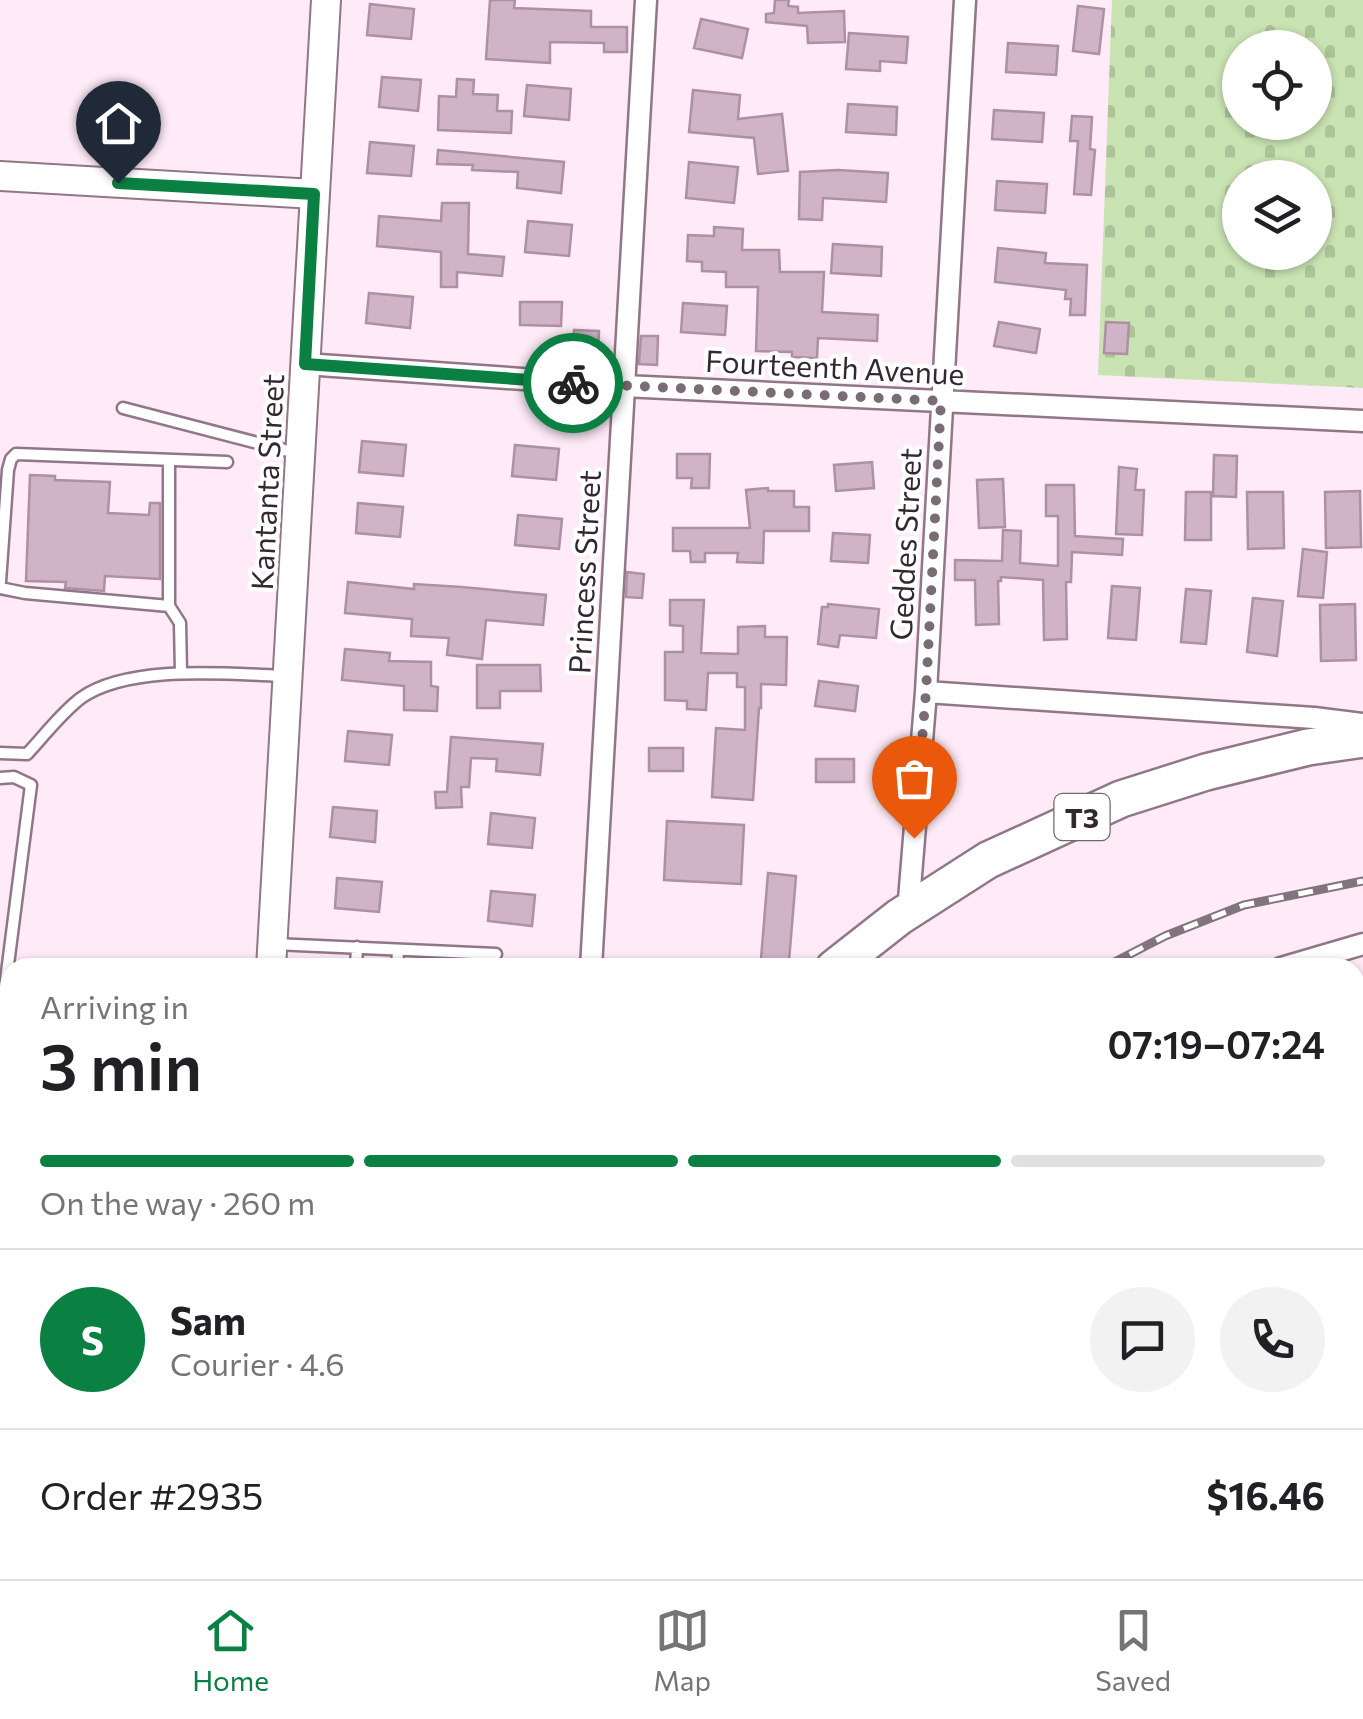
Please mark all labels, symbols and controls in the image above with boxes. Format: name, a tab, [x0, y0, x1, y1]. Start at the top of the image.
map controls	[1222, 30, 1332, 270]
button: locate	[1222, 30, 1332, 140]
pin	[76, 81, 161, 184]
icon: home	[91, 96, 146, 151]
button: layers	[1222, 160, 1332, 270]
courier	[523, 333, 623, 433]
street label: Fourteenth Avenue	[705, 341, 965, 391]
icon: bike	[546, 356, 601, 411]
street label: Kantanta Street	[242, 373, 290, 591]
street label: Geddes Street	[880, 447, 928, 641]
street label: Princess Street	[559, 469, 607, 675]
pin	[872, 736, 957, 839]
icon: bag	[887, 751, 942, 806]
road number: T3	[1054, 794, 1110, 840]
text: Arriving in	[40, 986, 189, 1026]
text: 07:19–07:24	[1108, 1020, 1325, 1067]
text: 3 min	[40, 1024, 202, 1103]
text: On the way · 260 m	[40, 1182, 315, 1222]
button: chat	[1090, 1287, 1195, 1392]
button: phone	[1220, 1287, 1325, 1392]
text: Sam	[170, 1296, 246, 1343]
text: S	[81, 1316, 104, 1363]
text: Courier · 4.6	[170, 1343, 345, 1383]
text: Order #2935	[40, 1471, 263, 1518]
text: $16.46	[1207, 1471, 1325, 1518]
tab: Home	[192, 1603, 269, 1697]
tab: Map	[653, 1603, 711, 1697]
tab: Saved	[1095, 1603, 1171, 1697]

